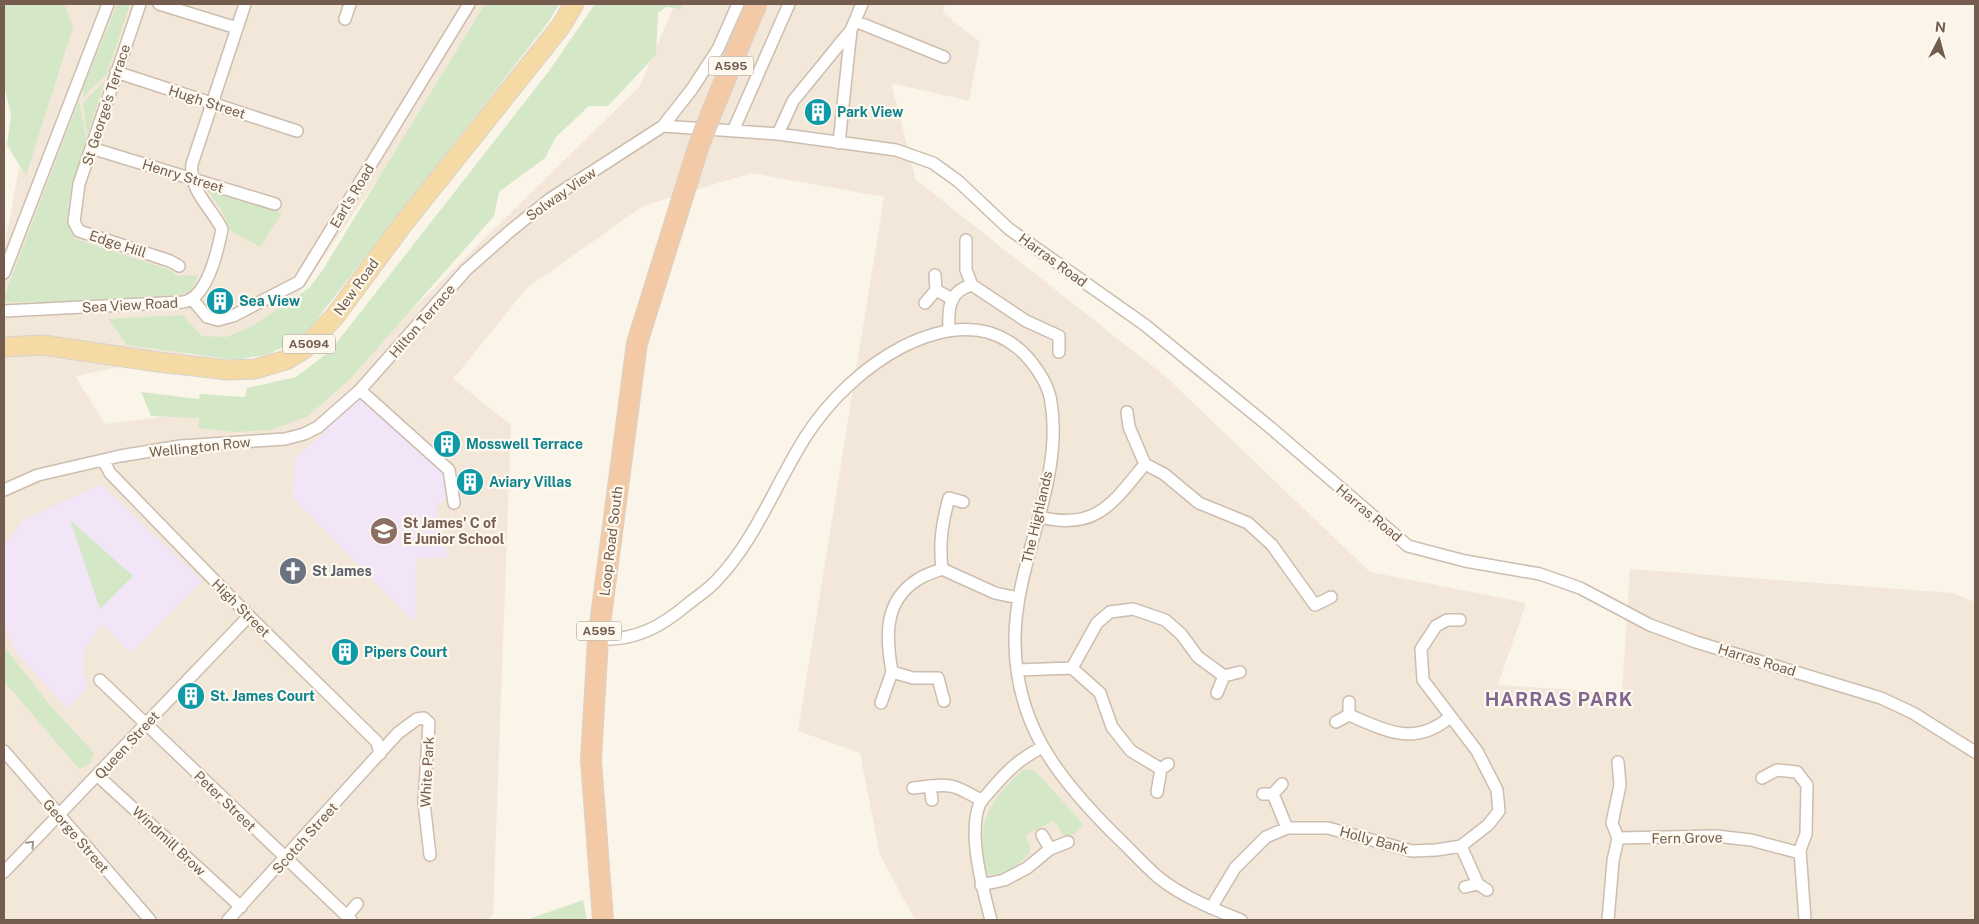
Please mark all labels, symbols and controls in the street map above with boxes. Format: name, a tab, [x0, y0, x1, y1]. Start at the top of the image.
north arrow	[1914, 15, 1964, 65]
text: N	[1934, 19, 1947, 36]
street label: St George's Terrace	[79, 42, 133, 168]
road number: A595	[708, 56, 754, 76]
street label: Hugh Street	[167, 82, 247, 122]
building icon: Park View	[803, 97, 833, 127]
place label: Park View	[837, 104, 903, 120]
street label: Henry Street	[140, 156, 226, 196]
street label: Earl's Road	[327, 161, 377, 231]
street label: Solway View	[523, 164, 599, 224]
street label: Edge Hill	[87, 227, 149, 261]
street label: Harras Road	[1016, 230, 1090, 290]
street label: New Road	[330, 256, 382, 318]
street label: Hilton Terrace	[386, 281, 458, 361]
building icon: Sea View	[205, 286, 235, 316]
place label: Sea View	[239, 293, 300, 309]
street label: Sea View Road	[82, 294, 178, 316]
road number: A5094	[283, 334, 335, 354]
building icon: Mosswell Terrace	[432, 429, 462, 459]
street label: Wellington Row	[148, 434, 252, 460]
place label: Mosswell Terrace	[466, 436, 583, 452]
building icon: Aviary Villas	[455, 467, 485, 497]
street label: The Highlands	[1019, 469, 1055, 565]
place label: Aviary Villas	[489, 474, 572, 490]
street label: Harras Road	[1333, 481, 1405, 545]
street label: Loop Road South	[596, 485, 626, 597]
place label: St James' C of E Junior School	[403, 515, 505, 547]
school or university icon: St James' C of E Junior School	[369, 516, 399, 546]
church icon: St James	[278, 556, 308, 586]
place label: St James	[312, 563, 372, 579]
street label: High Street	[209, 576, 273, 640]
road number: A595	[576, 622, 622, 640]
building icon: Pipers Court	[330, 637, 360, 667]
street label: Harras Road	[1716, 641, 1798, 679]
place label: Pipers Court	[364, 644, 448, 660]
building icon: St. James Court	[176, 681, 206, 711]
place label: St. James Court	[210, 688, 315, 704]
district label: HARRAS PARK	[1485, 688, 1633, 710]
street label: Queen Street	[92, 708, 162, 782]
street label: White Park	[417, 736, 437, 808]
street label: Peter Street	[191, 768, 259, 834]
street label: George Street	[40, 796, 112, 876]
street label: Scotch Street	[269, 799, 341, 877]
street label: Windmill Brow	[129, 803, 209, 879]
street label: Holly Bank	[1338, 823, 1410, 857]
street label: Fern Grove	[1651, 829, 1723, 847]
one-way arrow	[25, 840, 34, 849]

